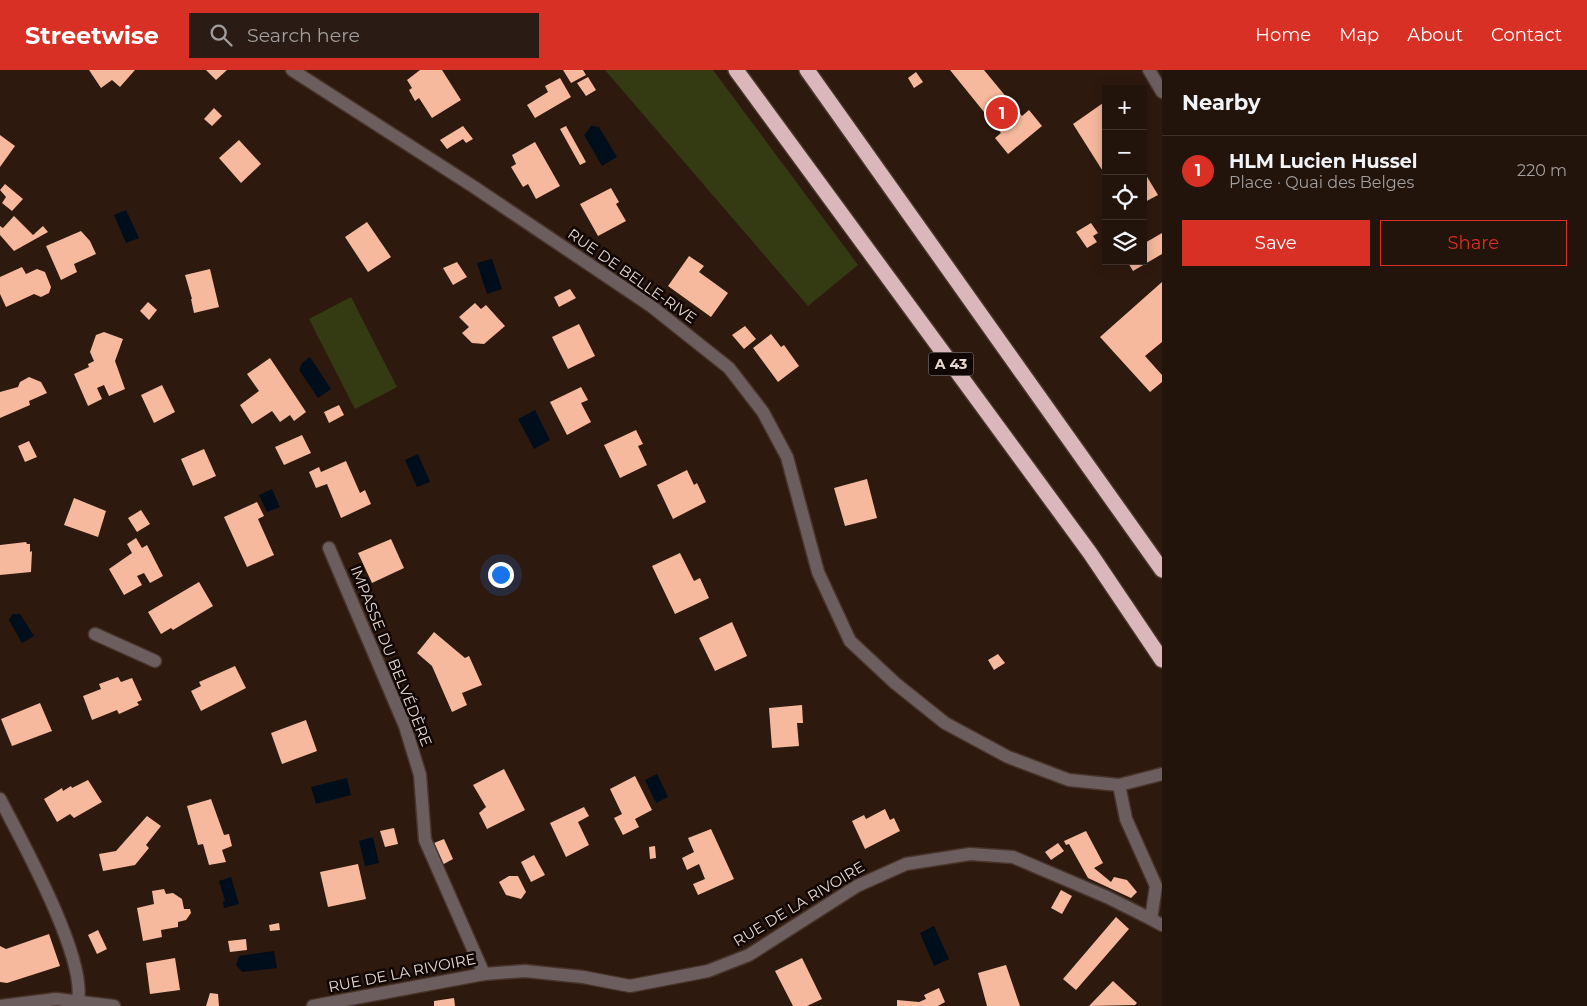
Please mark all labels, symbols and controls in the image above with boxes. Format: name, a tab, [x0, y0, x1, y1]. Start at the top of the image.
search box	[189, 13, 539, 58]
text: Streetwise	[25, 21, 159, 50]
icon: search	[207, 21, 235, 49]
text: Search here	[247, 24, 360, 47]
text: Home	[1255, 24, 1311, 46]
text: Map	[1339, 24, 1379, 46]
text: About	[1407, 24, 1463, 46]
text: Contact	[1491, 24, 1562, 46]
map controls	[1102, 85, 1147, 265]
button: +	[1102, 85, 1147, 130]
text: Nearby	[1182, 90, 1261, 115]
pin: 1	[986, 94, 1018, 132]
button: −	[1102, 130, 1147, 175]
text: HLM Lucien Hussel	[1229, 150, 1417, 173]
text: 1	[1195, 161, 1201, 180]
text: 220 m	[1517, 161, 1567, 180]
text: Place · Quai des Belges	[1229, 173, 1414, 192]
button: locate	[1102, 175, 1147, 220]
button: layers	[1102, 220, 1147, 265]
button: Save	[1182, 220, 1370, 266]
button: Share	[1380, 220, 1567, 266]
street label: RUE DE BELLE-RIVE	[564, 224, 700, 327]
road number: A 43	[928, 352, 974, 376]
your location	[488, 562, 514, 588]
street label: IMPASSE DU BELVÉDÈRE	[346, 563, 436, 749]
street label: RUE DE LA RIVOIRE	[730, 857, 868, 950]
street label: RUE DE LA RIVOIRE	[327, 949, 477, 996]

